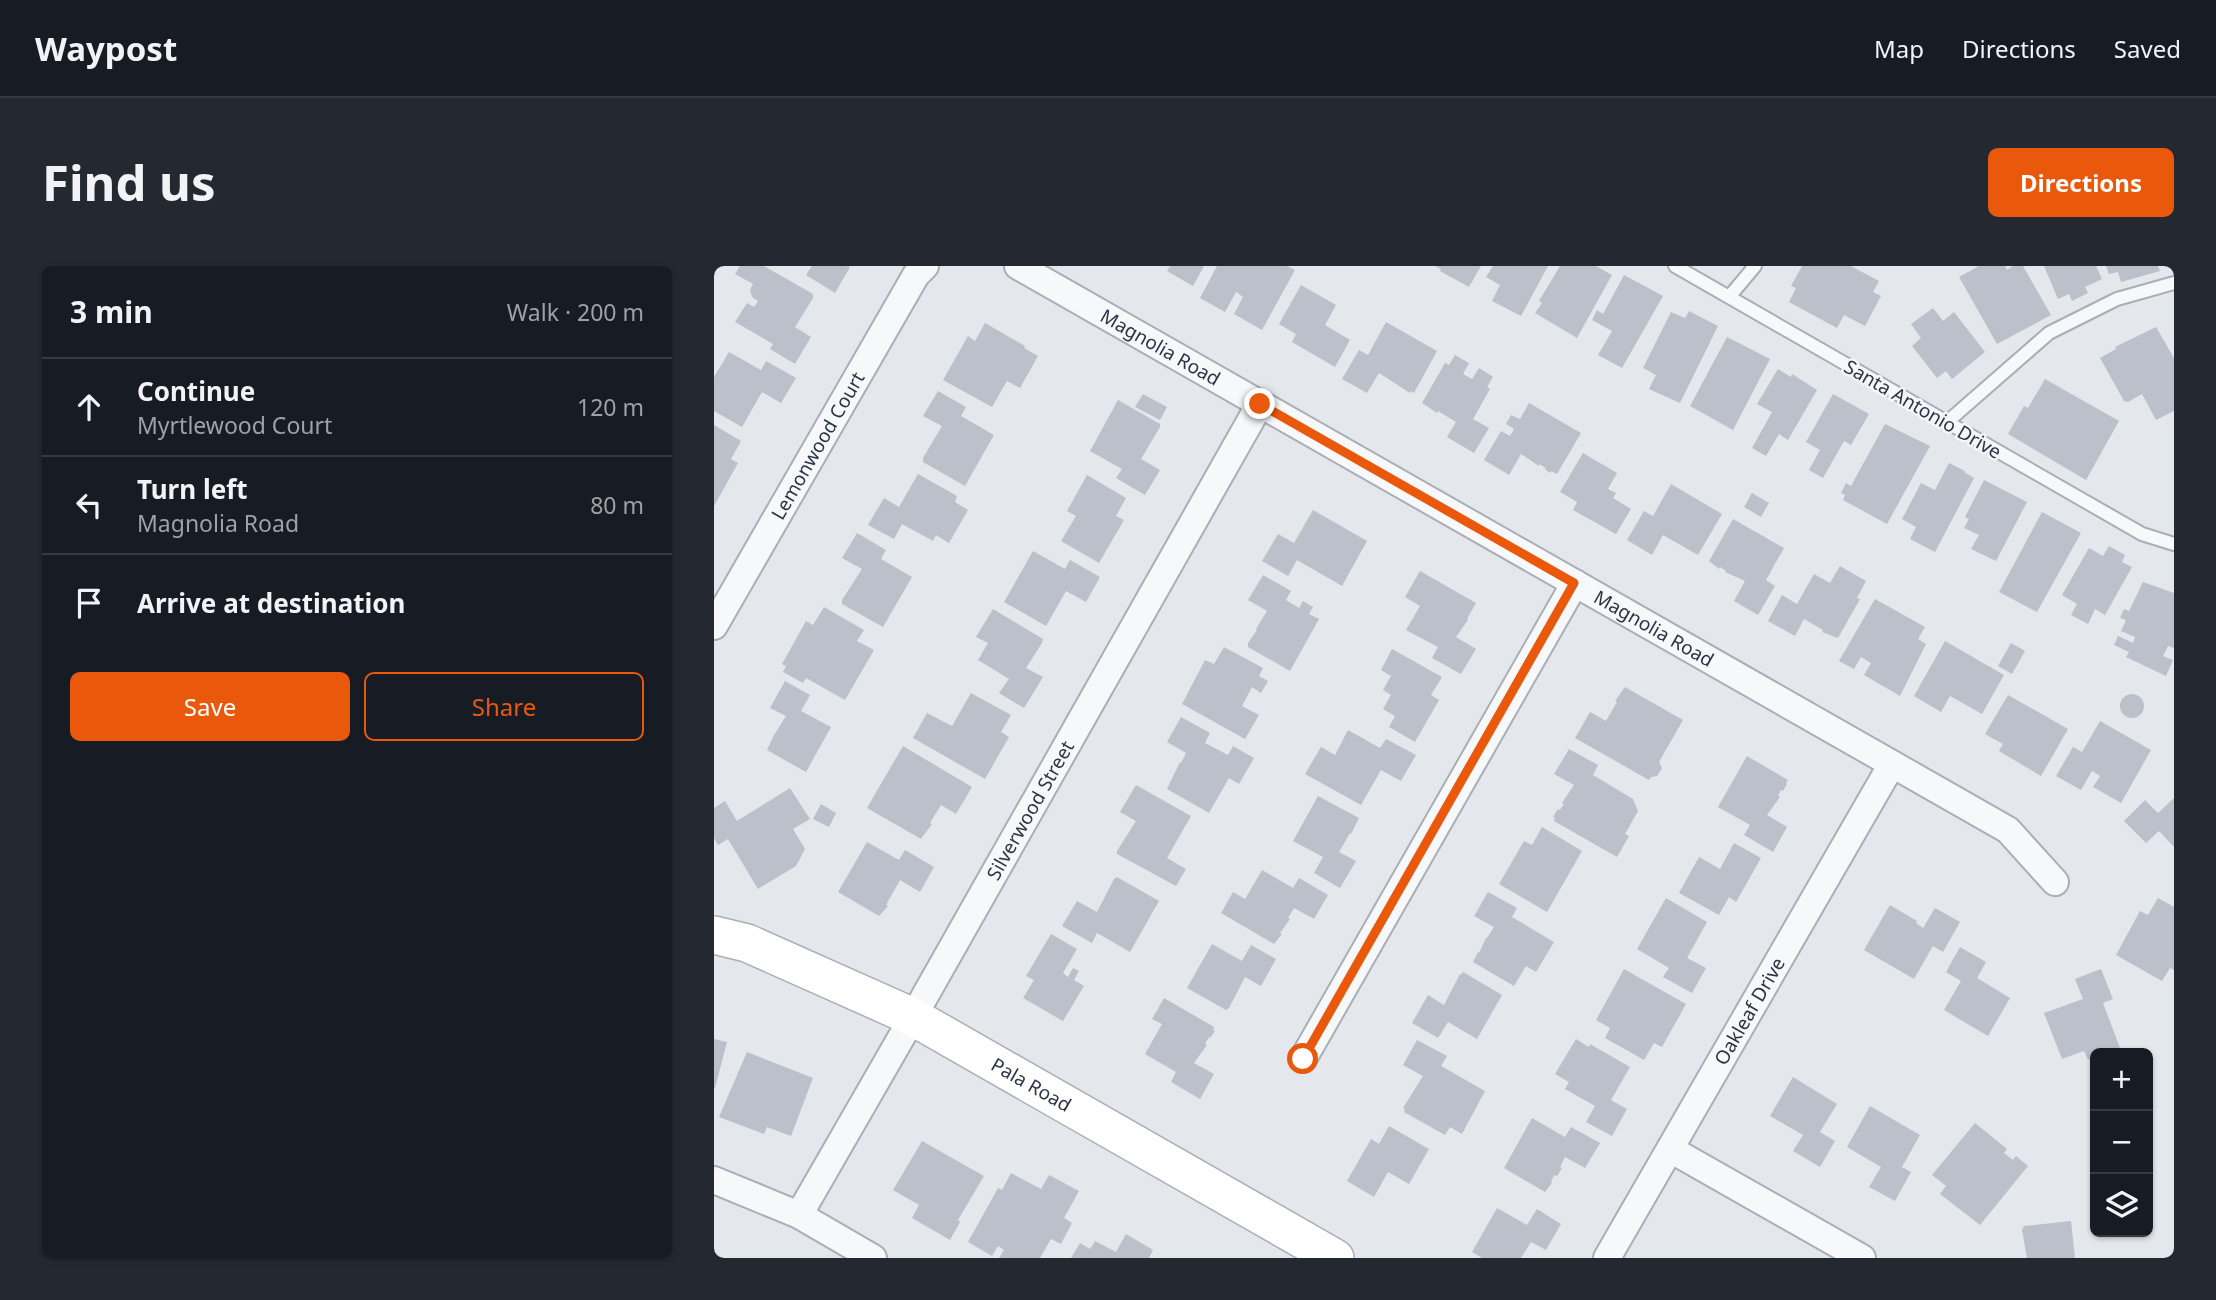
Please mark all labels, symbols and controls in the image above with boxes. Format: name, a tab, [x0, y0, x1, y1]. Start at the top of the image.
text: Waypost	[35, 26, 177, 71]
text: Map	[1874, 32, 1924, 65]
text: Directions	[1962, 32, 2076, 65]
text: Saved	[2114, 32, 2181, 65]
button: Directions	[1988, 148, 2174, 217]
text: Find us	[42, 149, 216, 215]
text: 3 min	[70, 291, 153, 332]
text: Walk · 200 m	[507, 296, 644, 328]
street label: Magnolia Road	[1096, 303, 1225, 392]
street label: Santa Antonio Drive	[1840, 353, 2006, 465]
street label: Lemonwood Court	[765, 367, 871, 524]
text: Continue	[137, 373, 255, 409]
icon: ahead	[70, 388, 108, 426]
route end	[1244, 388, 1275, 419]
text: 120 m	[577, 391, 644, 423]
text: Myrtlewood Court	[137, 409, 332, 441]
text: Turn left	[137, 471, 248, 507]
icon: left	[70, 486, 108, 524]
text: 80 m	[590, 489, 644, 521]
text: Magnolia Road	[137, 507, 299, 539]
icon: arrive	[70, 584, 108, 622]
street label: Magnolia Road	[1589, 584, 1719, 673]
text: Arrive at destination	[137, 585, 406, 621]
button: Save	[70, 672, 350, 741]
button: Share	[364, 672, 644, 741]
street label: Silverwood Street	[980, 736, 1080, 885]
street label: Oakleaf Drive	[1708, 952, 1791, 1070]
route start	[1287, 1043, 1318, 1074]
map controls	[2090, 1048, 2153, 1237]
button: +	[2090, 1048, 2153, 1111]
street label: Pala Road	[987, 1051, 1076, 1118]
button: −	[2090, 1111, 2153, 1174]
button: layers	[2090, 1174, 2153, 1237]

